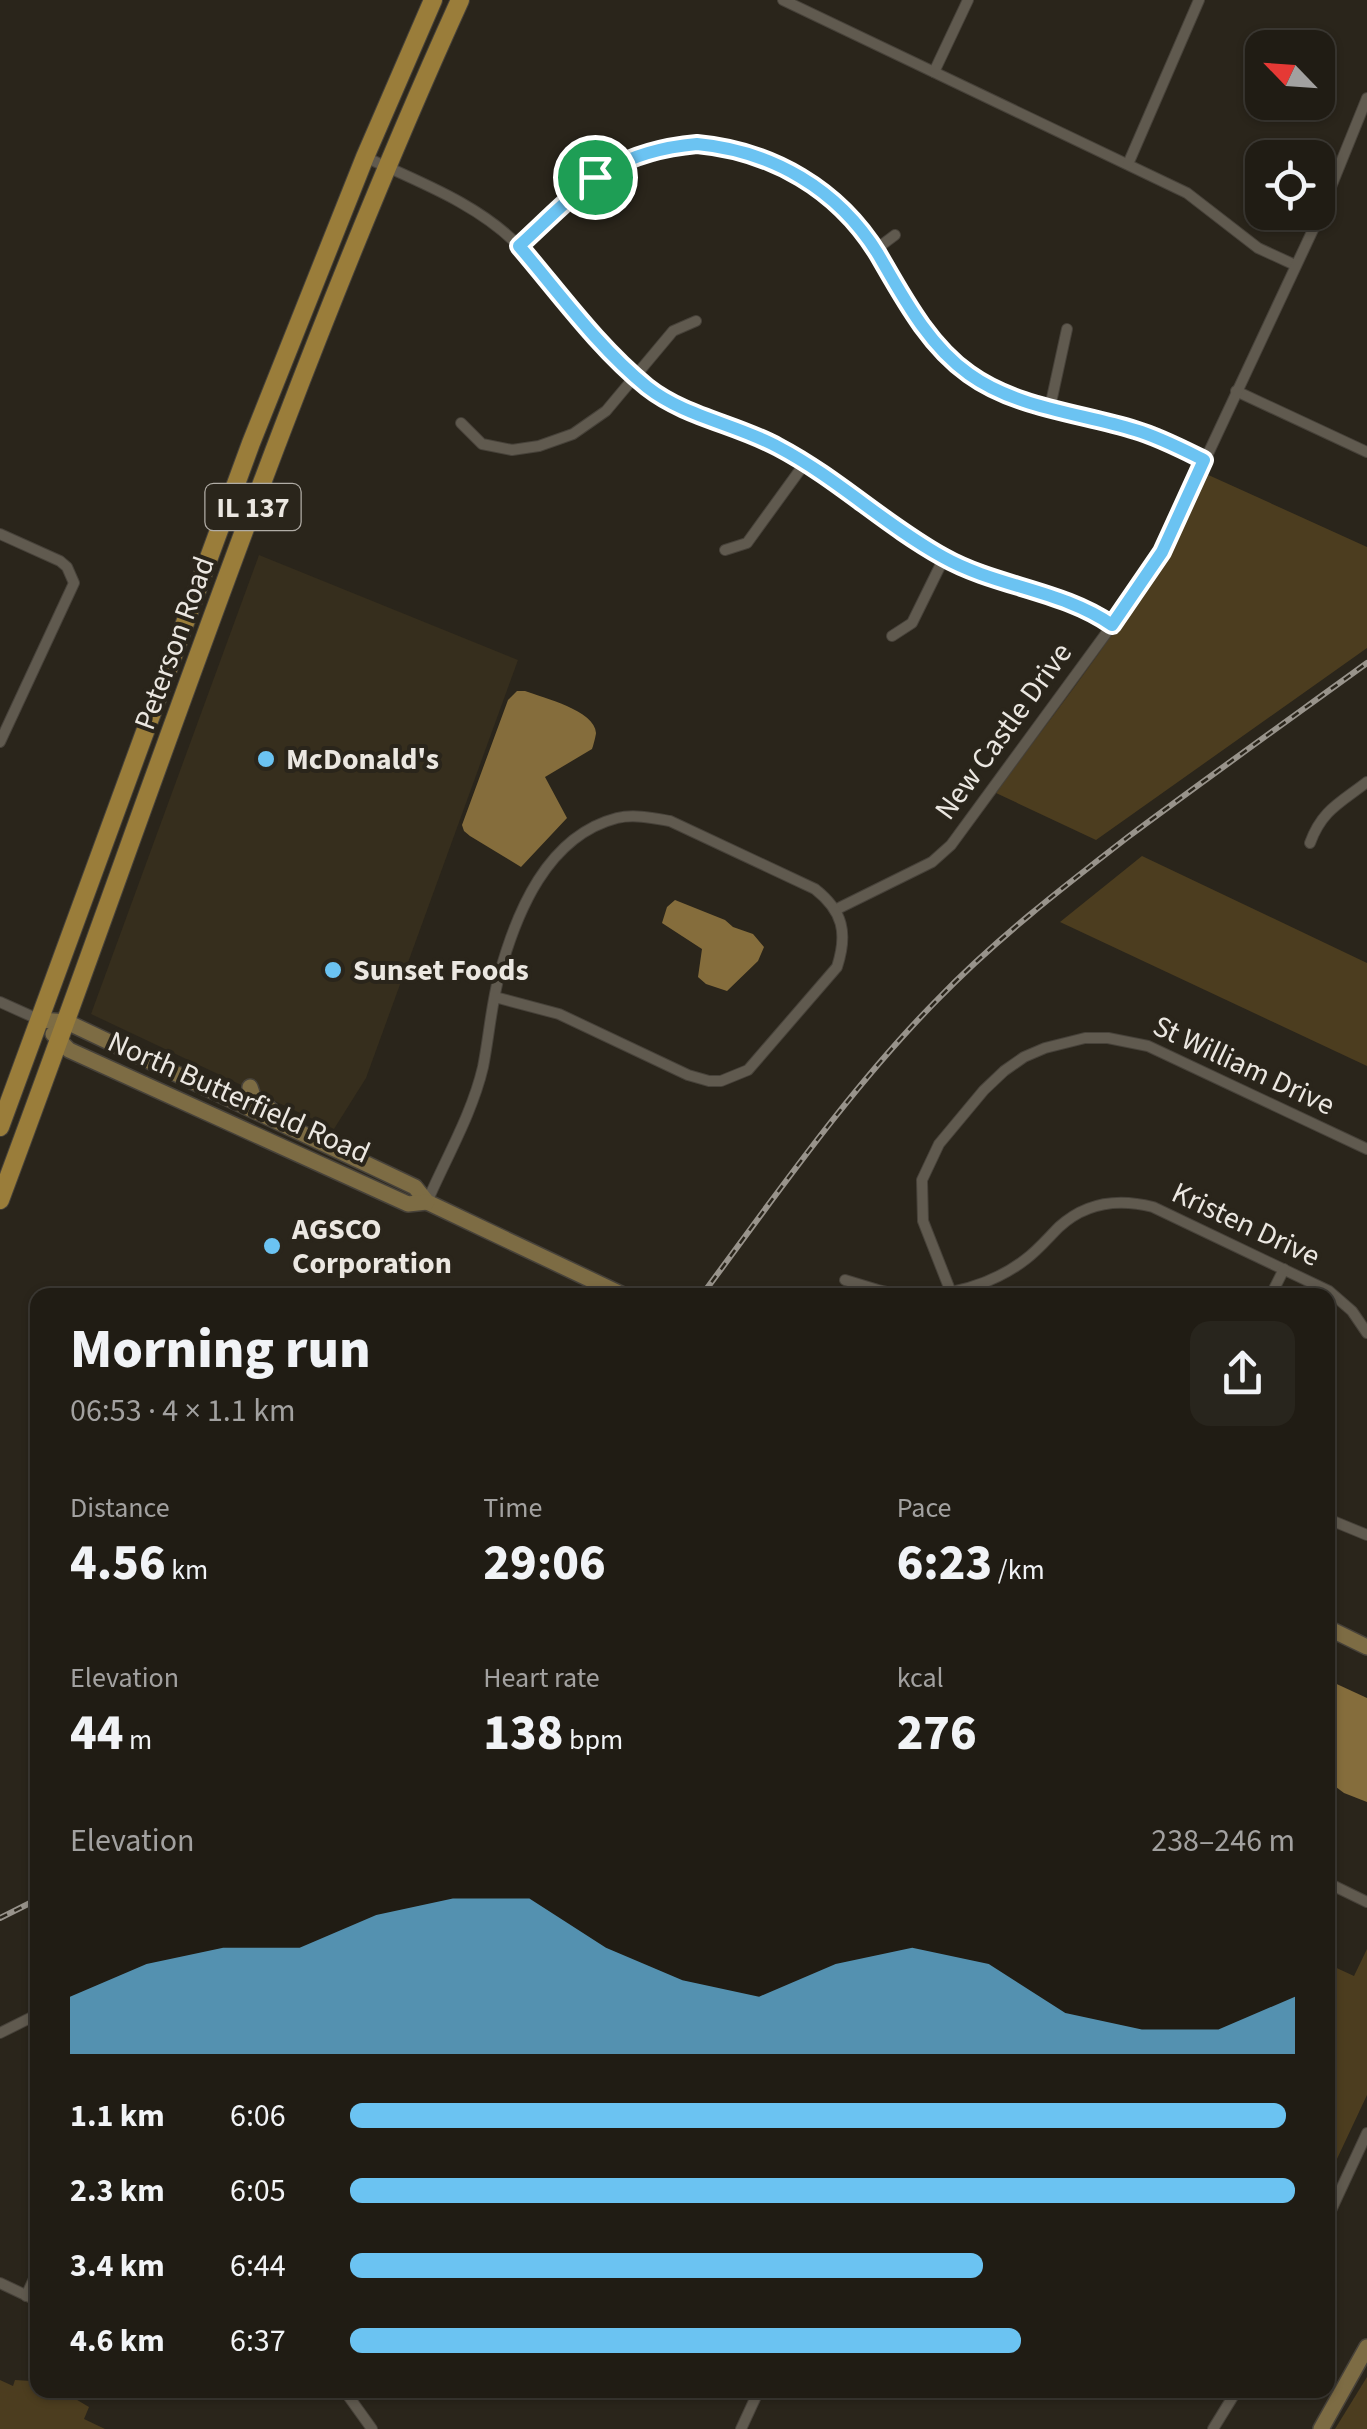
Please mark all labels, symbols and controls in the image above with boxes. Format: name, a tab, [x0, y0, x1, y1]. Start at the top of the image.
north arrow	[1245, 30, 1335, 120]
map controls	[1245, 30, 1335, 230]
pin	[553, 135, 638, 220]
button: locate	[1245, 140, 1335, 230]
icon: arrive	[568, 150, 623, 205]
road number: IL 137	[206, 484, 300, 530]
street label: Peterson Road	[123, 551, 226, 736]
street label: New Castle Drive	[924, 634, 1082, 829]
place label: McDonald's	[286, 738, 439, 781]
marker: McDonald's	[255, 748, 277, 770]
place label: Sunset Foods	[353, 949, 529, 992]
marker: Sunset Foods	[322, 959, 344, 981]
street label: St William Drive	[1146, 1005, 1342, 1126]
street label: North Butterfield Road	[101, 1020, 377, 1175]
street label: Kristen Drive	[1165, 1171, 1327, 1278]
place label: AGSCO Corporation	[291, 1208, 452, 1285]
marker: AGSCO Corporation	[261, 1235, 283, 1257]
text: Morning run	[70, 1311, 371, 1389]
button: share	[1190, 1321, 1295, 1426]
text: 06:53 · 4 × 1.1 km	[70, 1388, 296, 1434]
text: Distance	[70, 1488, 170, 1528]
text: Time	[483, 1488, 542, 1528]
text: Pace	[897, 1488, 952, 1528]
text: 4.56	[70, 1528, 166, 1599]
text: 29:06	[483, 1528, 606, 1599]
text: 6:23	[897, 1528, 992, 1599]
text: km	[166, 1550, 208, 1590]
text: /km	[992, 1550, 1045, 1590]
text: Elevation	[70, 1658, 179, 1698]
text: Heart rate	[483, 1658, 600, 1698]
text: kcal	[897, 1658, 944, 1698]
text: 44	[70, 1698, 123, 1769]
text: 138	[483, 1698, 563, 1769]
text: 276	[897, 1698, 977, 1769]
text: m	[123, 1720, 152, 1760]
text: bpm	[563, 1720, 623, 1760]
text: Elevation	[70, 1818, 195, 1864]
text: 238–246 m	[1151, 1818, 1295, 1864]
text: 1.1 km	[70, 2093, 165, 2139]
text: 6:06	[230, 2093, 286, 2139]
text: 2.3 km	[70, 2168, 165, 2214]
text: 6:05	[230, 2168, 286, 2214]
text: 3.4 km	[70, 2243, 165, 2289]
text: 6:44	[230, 2243, 286, 2289]
text: 4.6 km	[70, 2318, 165, 2364]
text: 6:37	[230, 2318, 286, 2364]

